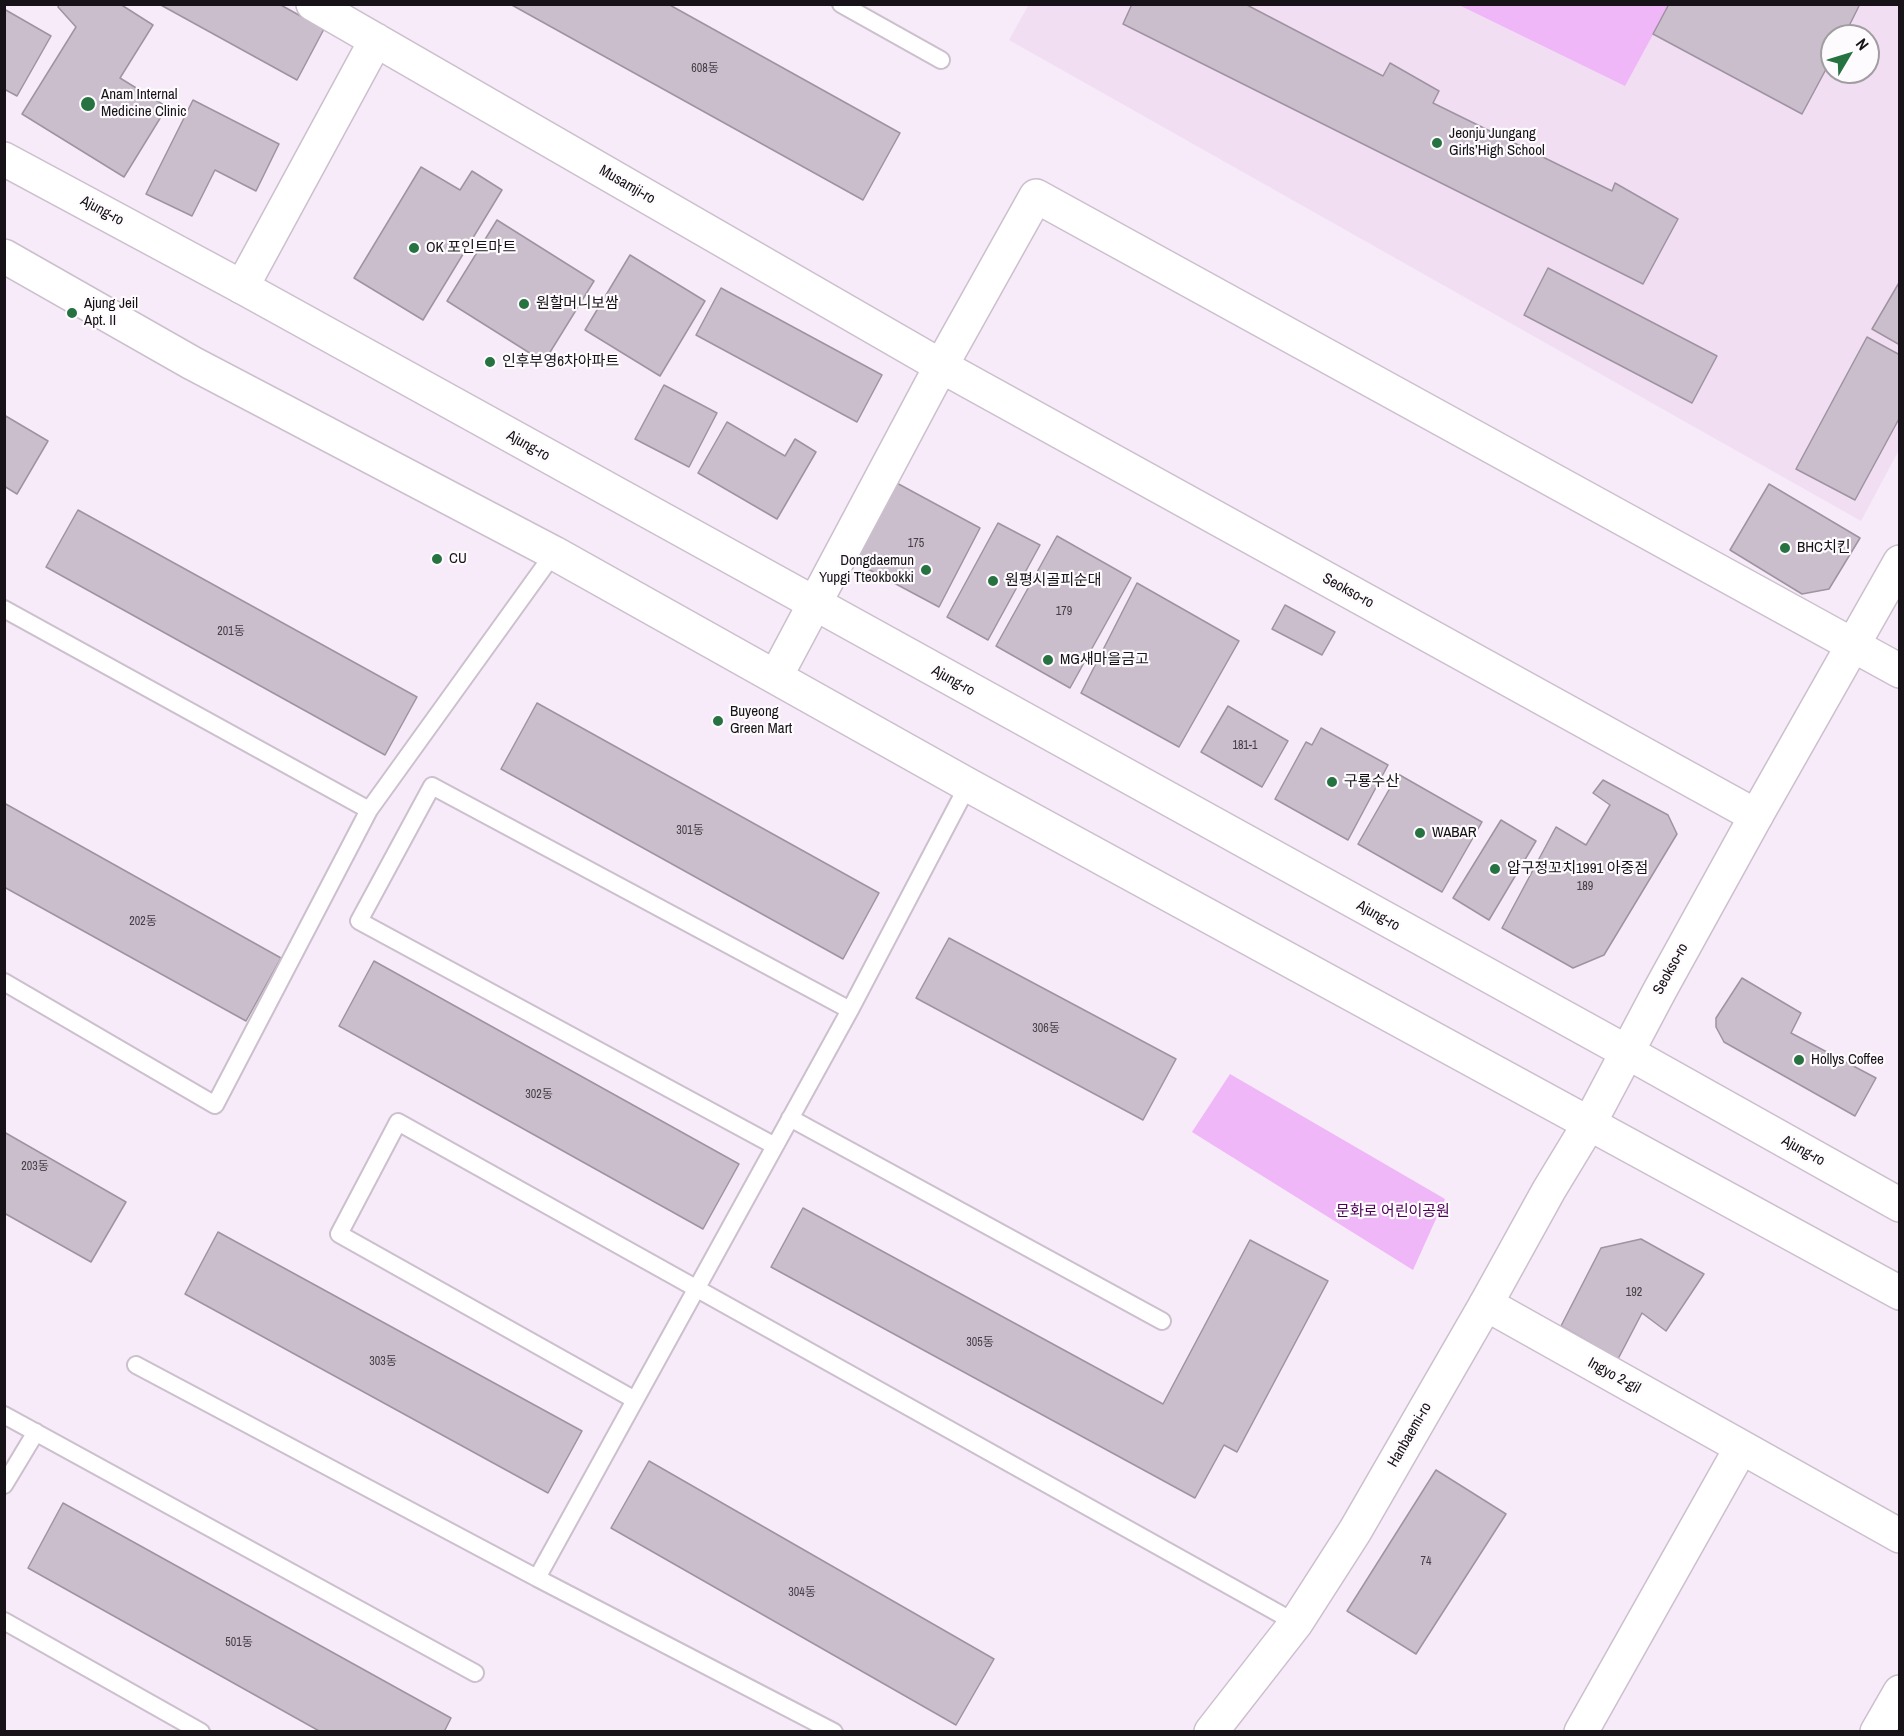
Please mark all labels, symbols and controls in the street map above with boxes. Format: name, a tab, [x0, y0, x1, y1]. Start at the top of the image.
north arrow	[1820, 24, 1880, 84]
text: N	[1851, 34, 1874, 55]
house number: 608동	[691, 62, 719, 76]
place label: Anam Internal Medicine Clinic	[101, 86, 186, 121]
marker: Anam Internal Medicine Clinic	[79, 95, 97, 113]
place label: Jeonju Jungang Girls’High School	[1449, 125, 1545, 160]
marker: Jeonju Jungang Girls’High School	[1430, 136, 1444, 150]
street label: Musamji-ro	[596, 162, 658, 208]
street label: Ajung-ro	[77, 192, 127, 230]
place label: OK 포인트마트	[426, 239, 516, 257]
marker: OK 포인트마트	[407, 241, 421, 255]
place label: Ajung Jeil Apt. II	[84, 295, 138, 330]
place label: 원할머니보쌈	[536, 295, 619, 313]
marker: 원할머니보쌈	[517, 297, 531, 311]
marker: Ajung Jeil Apt. II	[65, 306, 79, 320]
place label: 인후부영6차아파트	[502, 353, 619, 371]
marker: 인후부영6차아파트	[483, 355, 497, 369]
street label: Ajung-ro	[503, 427, 553, 465]
house number: 175	[908, 537, 924, 551]
place label: BHC치킨	[1797, 539, 1851, 557]
marker: BHC치킨	[1778, 541, 1792, 555]
place label: CU	[449, 550, 467, 568]
marker: CU	[430, 552, 444, 566]
place label: Dongdaemun Yupgi Tteokbokki	[819, 552, 914, 587]
marker: Dongdaemun Yupgi Tteokbokki	[919, 563, 933, 577]
street label: Seokso-ro	[1319, 570, 1377, 612]
place label: 원평시골피순대	[1005, 572, 1102, 590]
marker: 원평시골피순대	[986, 574, 1000, 588]
house number: 179	[1056, 605, 1072, 619]
house number: 201동	[217, 625, 245, 639]
place label: MG새마을금고	[1060, 651, 1149, 669]
marker: MG새마을금고	[1041, 653, 1055, 667]
street label: Ajung-ro	[928, 662, 978, 700]
place label: Buyeong Green Mart	[730, 703, 792, 738]
marker: Buyeong Green Mart	[711, 714, 725, 728]
house number: 181-1	[1232, 739, 1258, 753]
place label: 구룡수산	[1344, 773, 1399, 791]
marker: 구룡수산	[1325, 775, 1339, 789]
house number: 301동	[676, 824, 704, 838]
place label: WABAR	[1432, 824, 1477, 842]
marker: WABAR	[1413, 826, 1427, 840]
place label: 압구정꼬치1991 아중점	[1507, 860, 1648, 878]
marker: 압구정꼬치1991 아중점	[1488, 862, 1502, 876]
house number: 189	[1577, 880, 1593, 894]
street label: Ajung-ro	[1353, 897, 1403, 935]
house number: 202동	[129, 915, 157, 929]
street label: Seokso-ro	[1650, 940, 1692, 998]
house number: 306동	[1032, 1022, 1060, 1036]
place label: Hollys Coffee	[1811, 1051, 1884, 1069]
marker: Hollys Coffee	[1792, 1053, 1806, 1067]
house number: 302동	[525, 1088, 553, 1102]
street label: Ajung-ro	[1778, 1132, 1828, 1170]
house number: 203동	[21, 1160, 49, 1174]
park label: 문화로 어린이공원	[1336, 1203, 1450, 1221]
house number: 192	[1626, 1286, 1642, 1300]
house number: 305동	[966, 1336, 994, 1350]
street label: Ingyo 2-gil	[1585, 1354, 1643, 1398]
house number: 303동	[369, 1355, 397, 1369]
street label: Hanbaemi-ro	[1384, 1399, 1436, 1471]
house number: 74	[1421, 1555, 1431, 1569]
house number: 304동	[788, 1586, 816, 1600]
house number: 501동	[225, 1636, 253, 1650]

